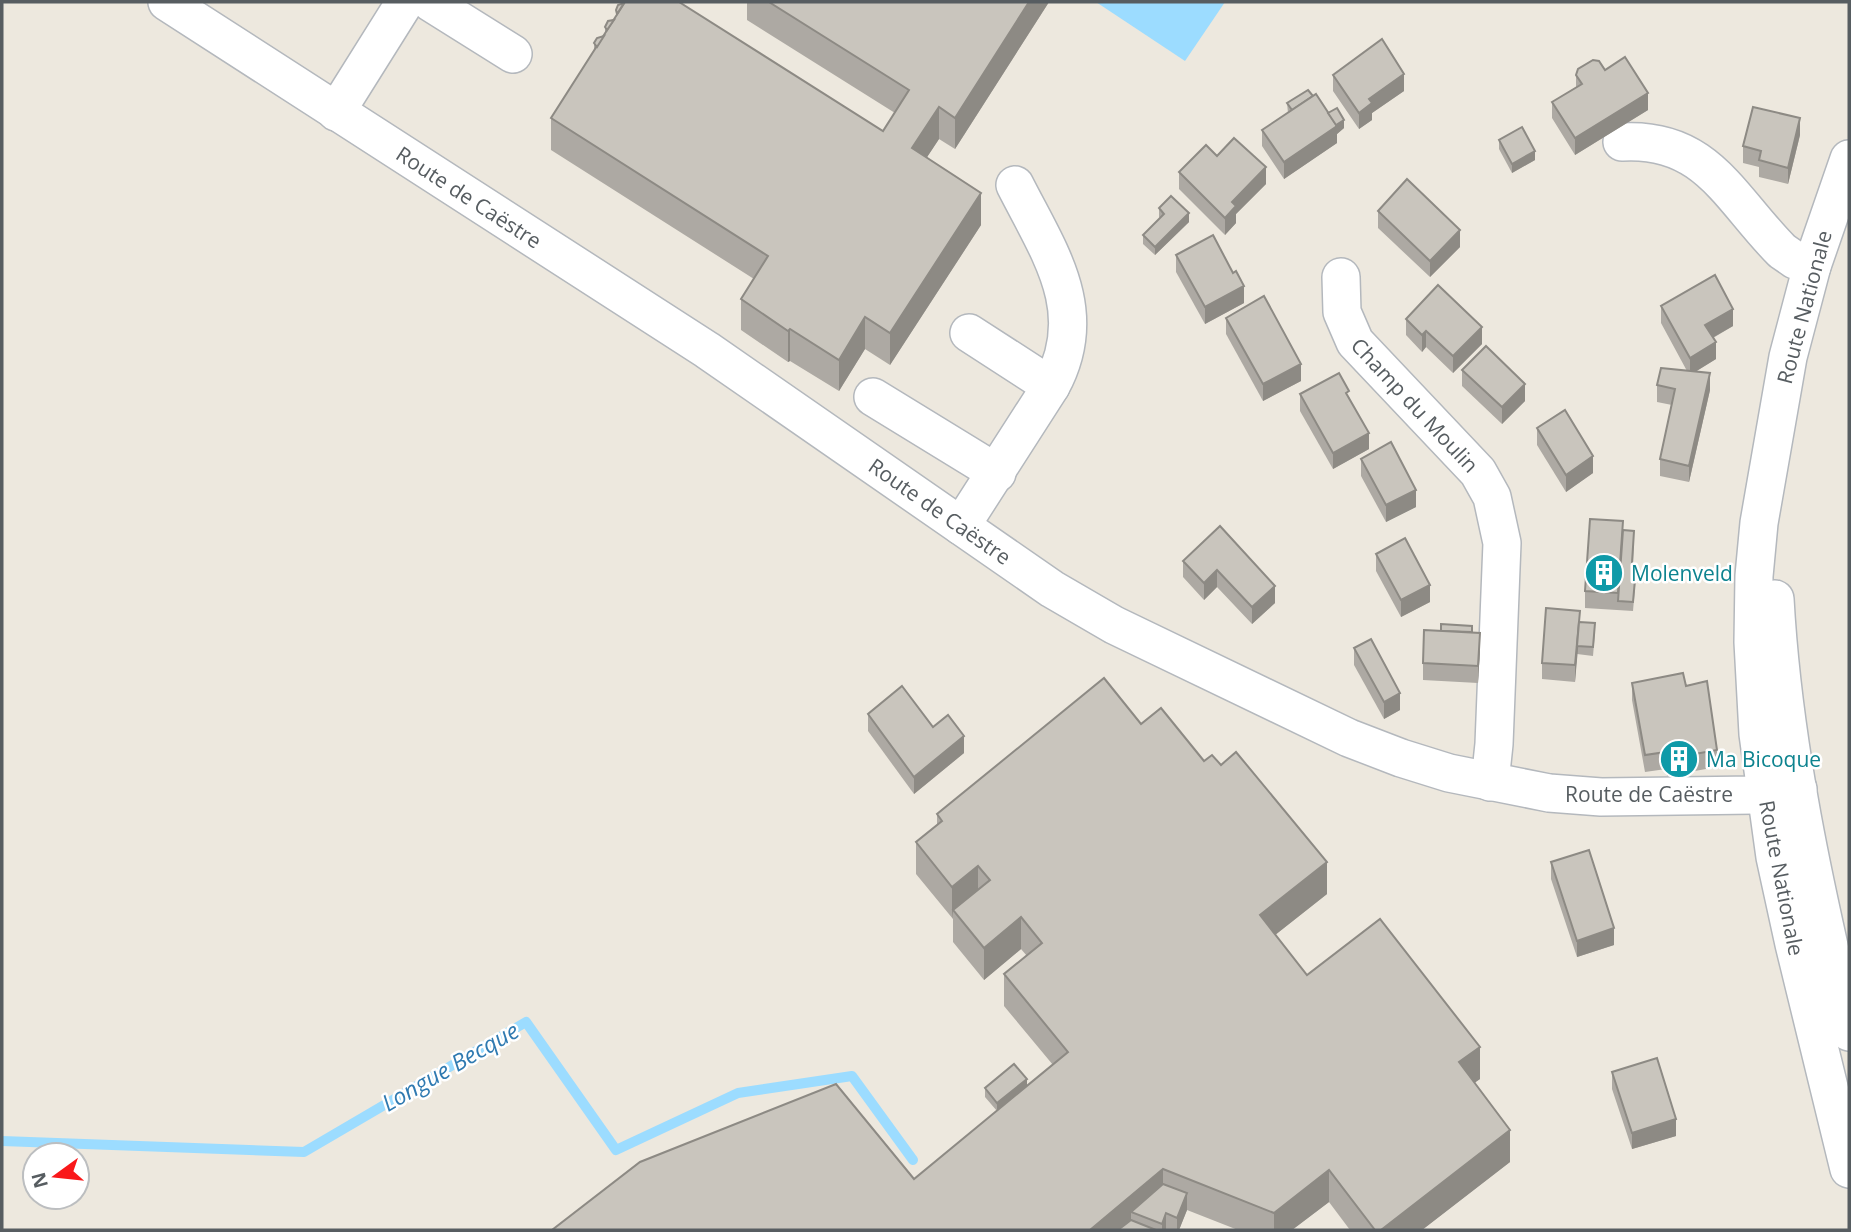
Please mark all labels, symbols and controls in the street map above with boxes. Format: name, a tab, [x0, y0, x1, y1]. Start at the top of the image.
street label: Route de Caëstre	[391, 140, 547, 254]
street label: Route Nationale	[1770, 227, 1838, 387]
street label: Champ du Moulin	[1345, 332, 1485, 478]
street label: Route de Caëstre	[863, 451, 1017, 571]
building icon: Molenveld	[1583, 552, 1625, 594]
place label: Molenveld	[1631, 559, 1733, 587]
building icon: Ma Bicoque	[1658, 738, 1700, 780]
place label: Ma Bicoque	[1706, 745, 1821, 773]
street label: Route de Caëstre	[1565, 780, 1733, 808]
street label: Route Nationale	[1753, 798, 1811, 958]
water label: Longue Becque	[376, 1014, 524, 1118]
north arrow	[21, 1141, 91, 1211]
text: N	[25, 1170, 54, 1191]

